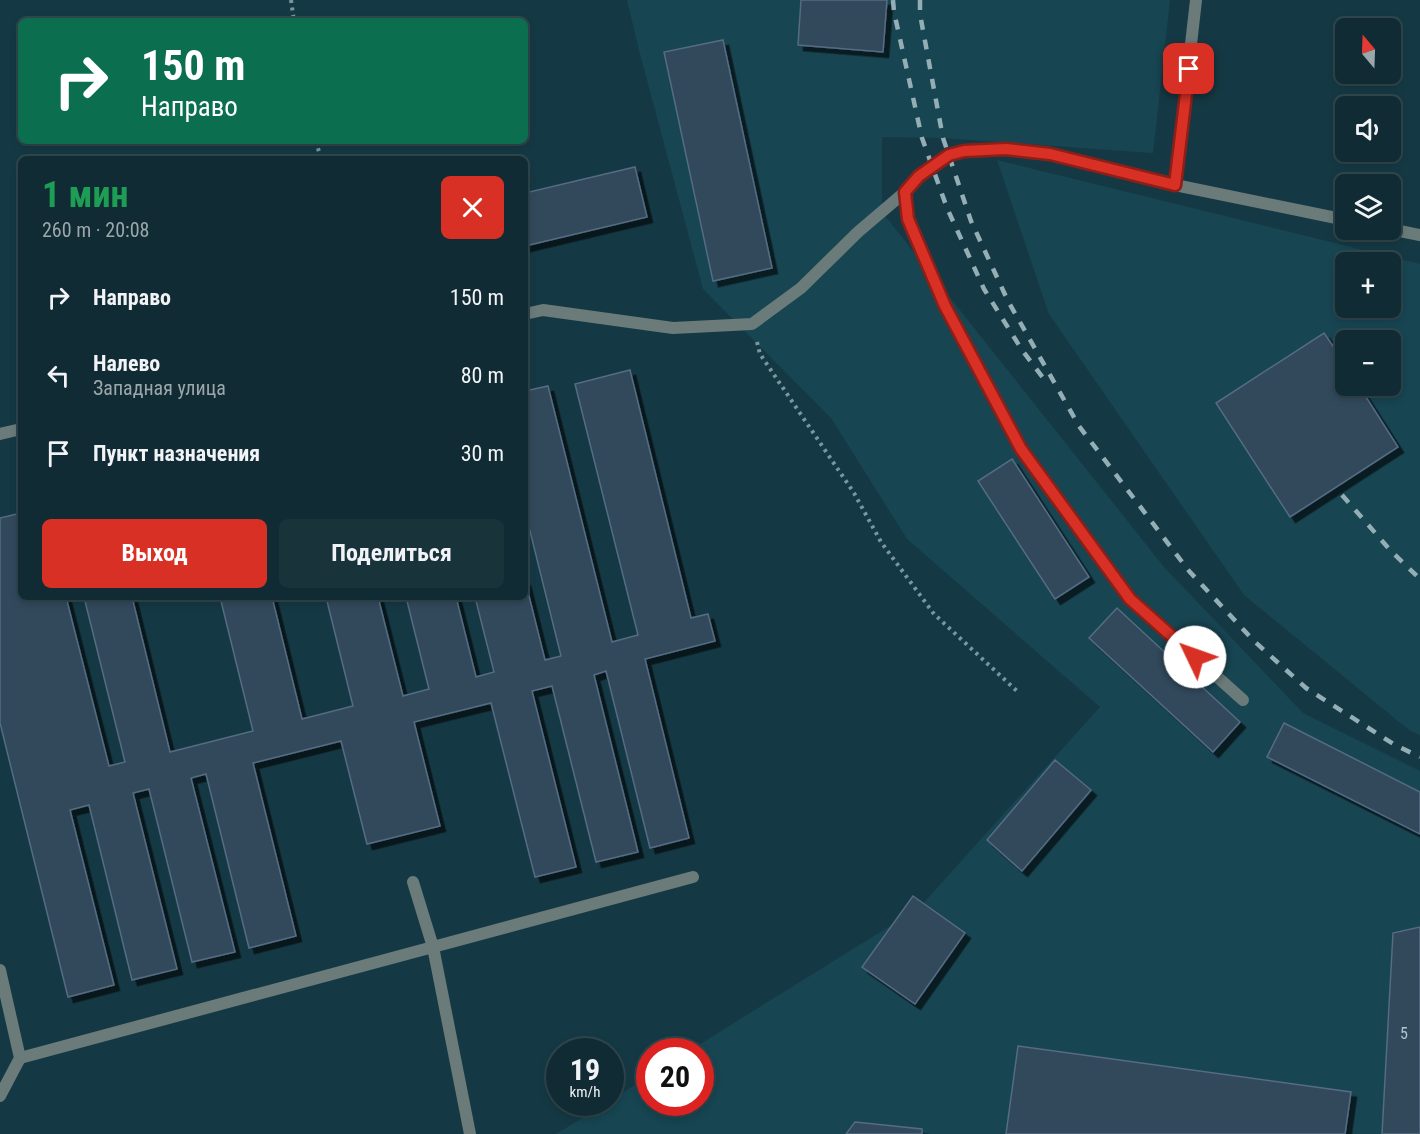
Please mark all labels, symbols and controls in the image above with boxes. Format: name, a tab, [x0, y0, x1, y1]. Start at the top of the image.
north arrow	[1335, 18, 1401, 84]
map controls	[1335, 18, 1401, 396]
text: 150 m	[141, 41, 246, 90]
icon: right	[42, 42, 120, 120]
pin	[1163, 43, 1214, 94]
icon: arrive	[1172, 52, 1205, 85]
text: Направо	[141, 91, 238, 123]
button: sound	[1335, 96, 1401, 162]
text: 1 мин	[42, 174, 128, 216]
button: layers	[1335, 174, 1401, 240]
button: close	[441, 176, 504, 239]
text: 260 m · 20:08	[42, 218, 149, 242]
button: +	[1335, 252, 1401, 318]
icon: right	[42, 281, 75, 314]
text: Направо	[93, 285, 171, 310]
text: 150 m	[450, 285, 504, 310]
button: −	[1335, 330, 1401, 396]
text: Налево	[93, 351, 160, 376]
icon: left	[42, 359, 75, 392]
text: 80 m	[461, 363, 504, 388]
text: Западная улица	[93, 376, 226, 400]
icon: arrive	[42, 437, 75, 470]
text: Пункт назначения	[93, 441, 260, 466]
text: 30 m	[461, 441, 504, 466]
button: Выход	[42, 519, 267, 588]
button: Поделиться	[279, 519, 504, 588]
position arrow	[1163, 625, 1227, 689]
house number: 5	[1400, 1024, 1408, 1043]
speed limit sign: 20	[636, 1038, 714, 1116]
text: 19	[570, 1052, 600, 1087]
text: km/h	[570, 1083, 600, 1101]

